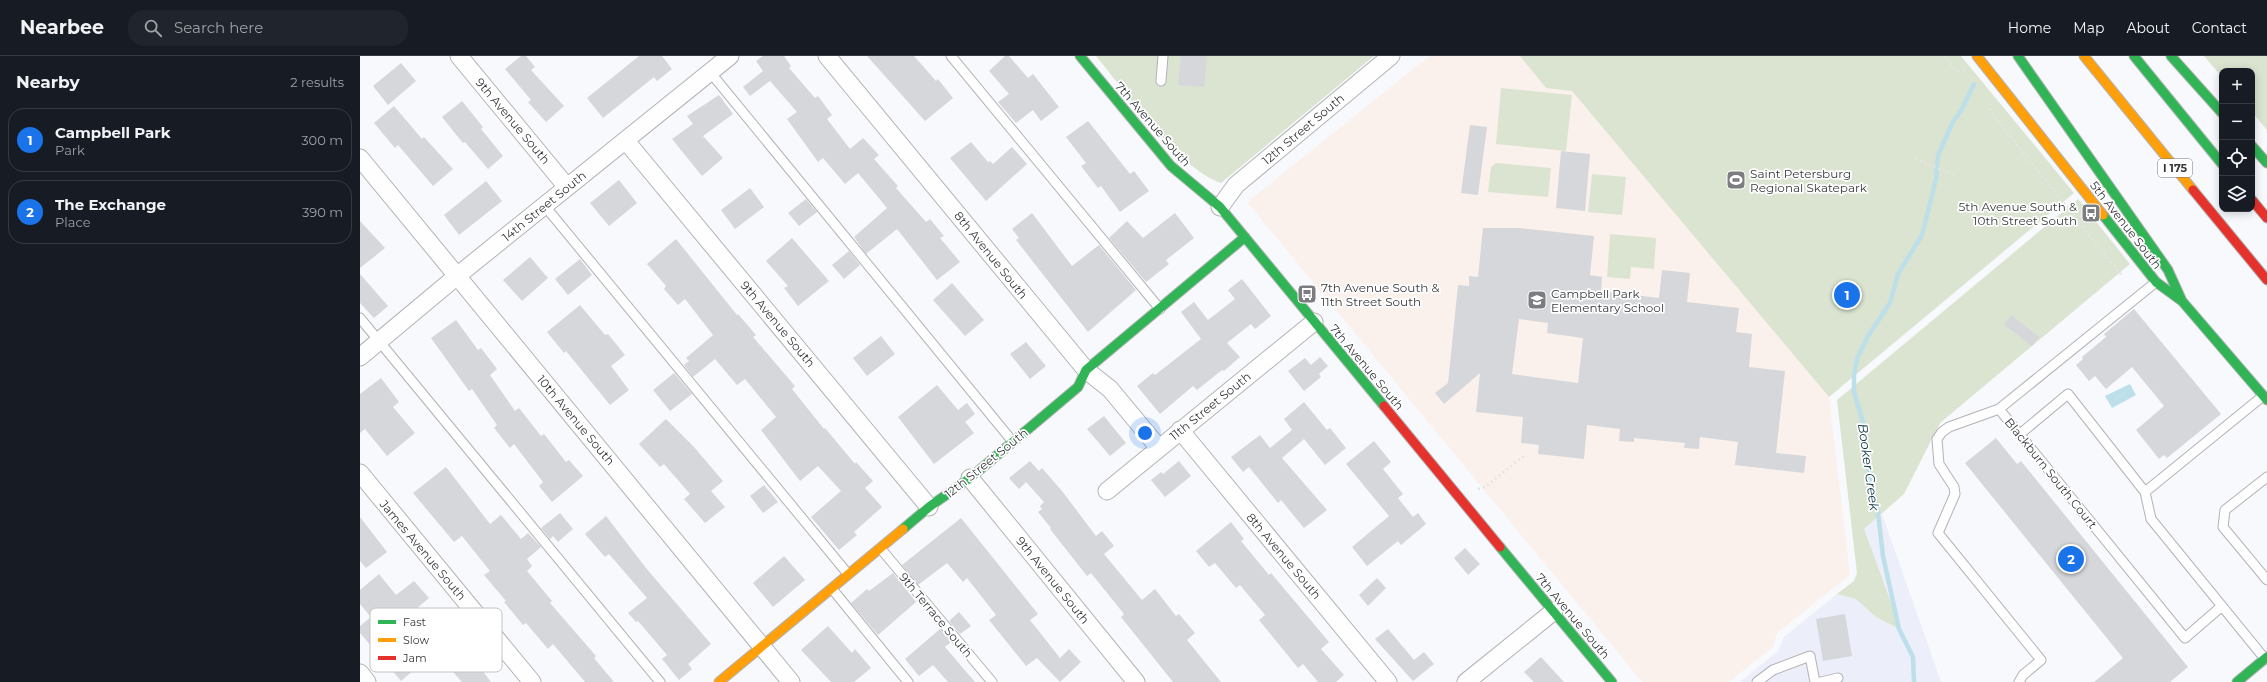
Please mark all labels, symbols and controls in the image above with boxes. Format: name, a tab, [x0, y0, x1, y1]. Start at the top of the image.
search box	[128, 10, 408, 46]
text: Nearbee	[20, 16, 104, 39]
icon: search	[142, 17, 164, 39]
text: Search here	[174, 18, 263, 37]
text: Home	[2008, 19, 2051, 37]
text: Map	[2073, 19, 2104, 37]
text: About	[2126, 19, 2170, 37]
text: Contact	[2192, 19, 2247, 37]
map controls	[2219, 68, 2255, 212]
button: +	[2219, 68, 2255, 104]
text: Nearby	[16, 72, 80, 92]
text: 2 results	[290, 74, 344, 90]
street label: 9th Avenue South	[473, 75, 553, 167]
street label: 7th Avenue South	[1112, 79, 1194, 169]
street label: 12th Street South	[1259, 90, 1347, 168]
button: −	[2219, 104, 2255, 140]
text: Campbell Park	[55, 123, 170, 142]
text: 1	[27, 132, 33, 148]
text: 300 m	[301, 132, 343, 148]
button: locate	[2219, 140, 2255, 176]
text: Park	[55, 142, 85, 158]
road number: I 175	[2158, 159, 2192, 177]
place label: Saint Petersburg Regional Skatepark	[1750, 166, 1868, 195]
street label: 14th Street South	[499, 168, 589, 244]
sports icon: Saint Petersburg Regional Skatepark	[1725, 169, 1747, 191]
button: layers	[2219, 176, 2255, 212]
street label: 5th Avenue South	[2087, 178, 2165, 272]
text: The Exchange	[55, 195, 166, 214]
place label: 5th Avenue South & 10th Street South	[1959, 199, 2077, 228]
bus stop icon: 5th Avenue South & 10th Street South	[2080, 202, 2102, 224]
text: 2	[26, 204, 34, 220]
text: 390 m	[302, 204, 343, 220]
street label: 8th Avenue South	[951, 208, 1031, 302]
text: Place	[55, 214, 91, 230]
street label: 9th Avenue South	[738, 278, 818, 370]
place label: 7th Avenue South & 11th Street South	[1321, 280, 1440, 309]
pin: 1	[1834, 280, 1860, 310]
bus stop icon: 7th Avenue South & 11th Street South	[1296, 283, 1318, 305]
place label: Campbell Park Elementary School	[1551, 286, 1664, 315]
school or university icon: Campbell Park Elementary School	[1526, 289, 1548, 311]
street label: 7th Avenue South	[1327, 321, 1407, 413]
street label: 11th Street South	[1166, 369, 1254, 443]
street label: 10th Avenue South	[534, 372, 618, 468]
street label: Blackburn South Court	[2002, 415, 2100, 532]
water label: Booker Creek	[1855, 422, 1883, 513]
your location	[1135, 423, 1155, 443]
street label: 12th Street South	[941, 425, 1031, 501]
street label: James Avenue South	[376, 496, 469, 603]
street label: 8th Avenue South	[1243, 510, 1325, 602]
street label: 9th Avenue South	[1013, 533, 1093, 627]
pin: 2	[2058, 544, 2084, 574]
street label: 9th Terrace South	[896, 570, 976, 660]
street label: 7th Avenue South	[1533, 570, 1613, 662]
legend	[370, 608, 502, 672]
text: Fast	[403, 615, 427, 629]
text: Slow	[403, 633, 429, 647]
text: Jam	[402, 651, 427, 665]

